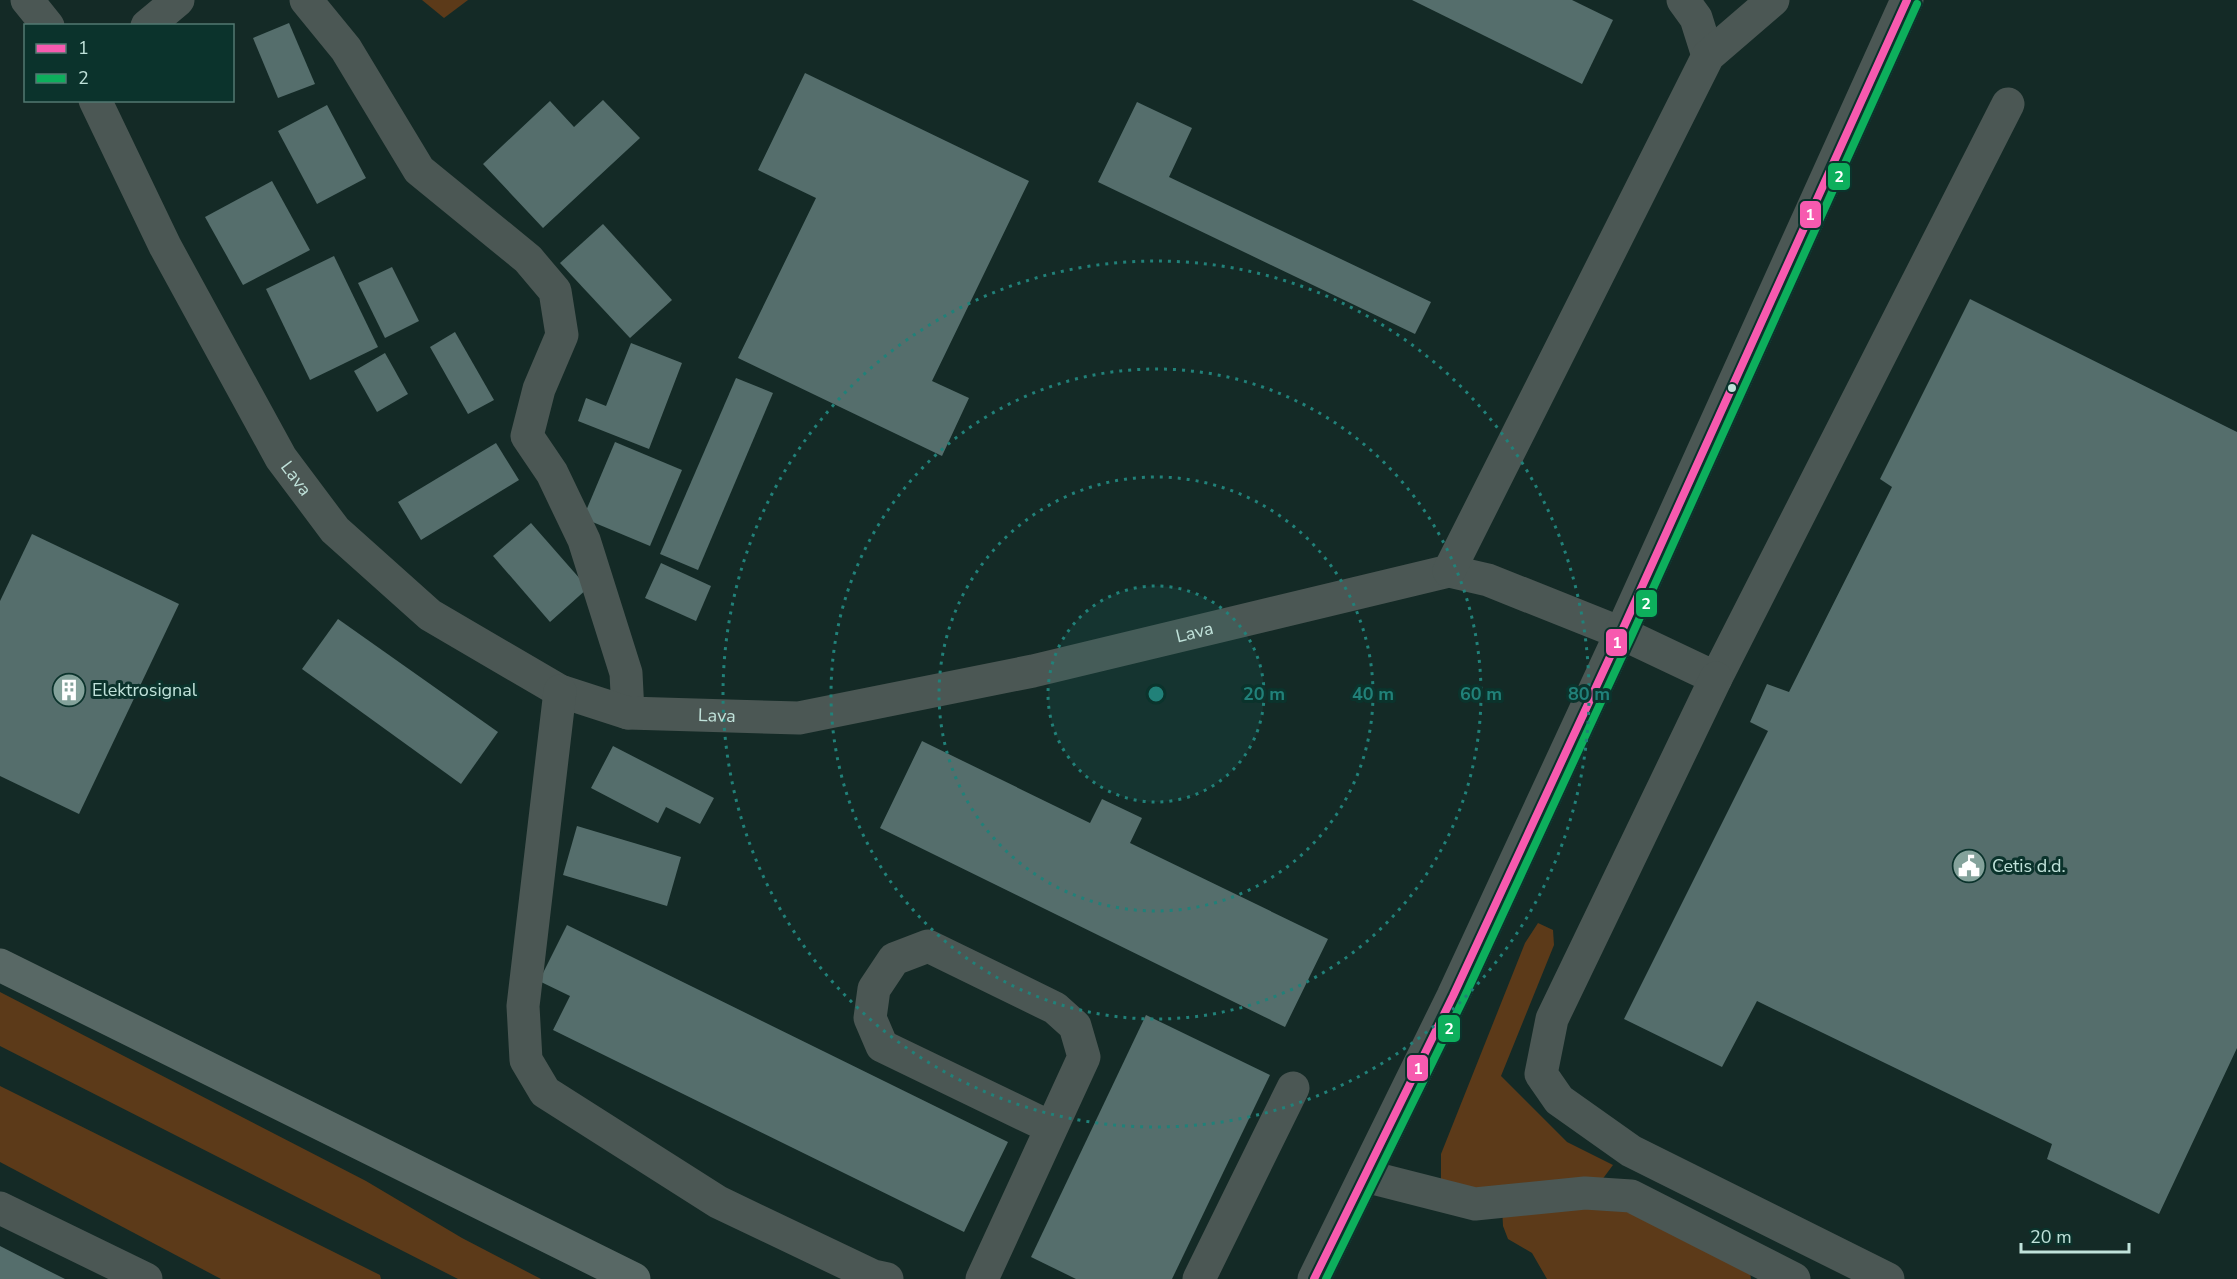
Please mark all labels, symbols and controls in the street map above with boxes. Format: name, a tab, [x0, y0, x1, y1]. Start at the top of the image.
legend	[24, 24, 234, 102]
text: 1	[78, 36, 89, 60]
text: 2	[78, 66, 89, 90]
line badge: 2	[1827, 162, 1851, 191]
text: 2	[1834, 166, 1844, 188]
line badge: 1	[1799, 200, 1822, 229]
text: 1	[1805, 204, 1815, 226]
unlabelled marker	[1726, 382, 1738, 394]
street label: Lava	[275, 456, 317, 501]
line badge: 2	[1635, 589, 1658, 618]
text: 2	[1641, 593, 1651, 615]
street label: Lava	[1173, 616, 1216, 648]
line badge: 1	[1605, 628, 1628, 657]
text: 1	[1612, 632, 1622, 654]
building icon: Elektrosignal	[51, 672, 87, 708]
place label: Elektrosignal	[92, 678, 198, 702]
text: 20 m	[1243, 682, 1285, 706]
text: 40 m	[1352, 682, 1394, 706]
text: 60 m	[1460, 682, 1502, 706]
text: 80 m	[1568, 682, 1610, 706]
centre of rings	[1146, 684, 1166, 704]
street label: Lava	[698, 703, 736, 728]
public building icon: Cetis d.d.	[1951, 848, 1987, 884]
place label: Cetis d.d.	[1992, 854, 2066, 878]
line badge: 2	[1437, 1014, 1461, 1043]
text: 2	[1444, 1018, 1454, 1040]
line badge: 1	[1406, 1054, 1429, 1082]
text: 1	[1413, 1058, 1423, 1080]
scale bar	[2021, 1216, 2129, 1254]
text: 20 m	[2030, 1225, 2072, 1249]

